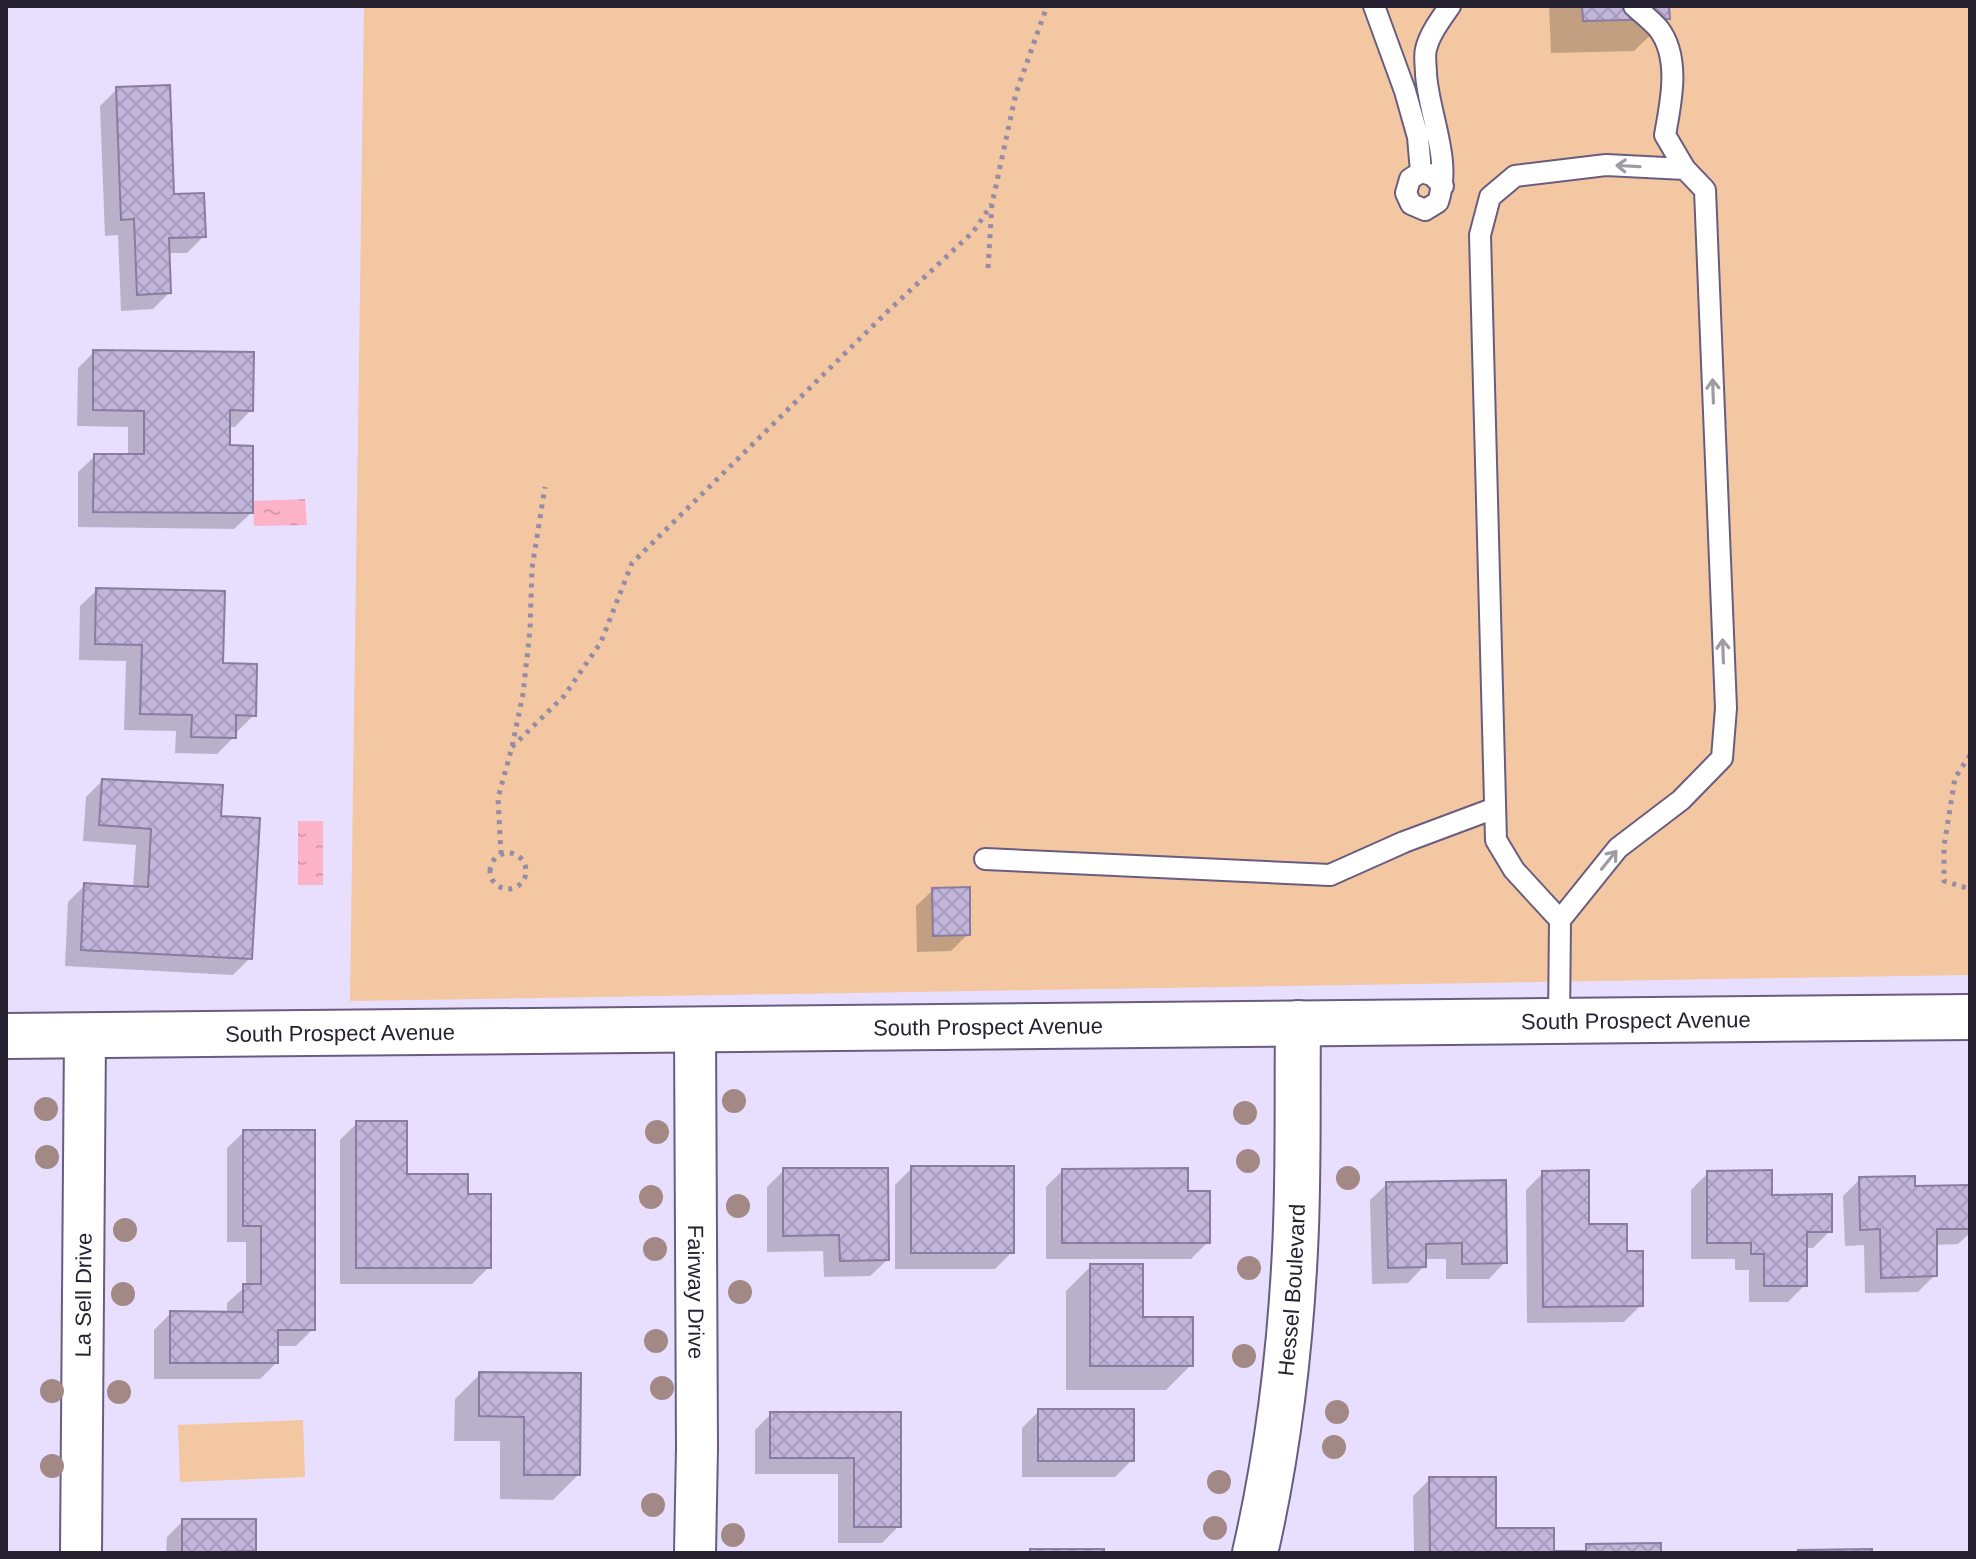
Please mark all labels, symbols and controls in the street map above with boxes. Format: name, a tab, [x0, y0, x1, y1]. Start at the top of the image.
one-way arrow	[1615, 159, 1642, 174]
one-way arrow	[1706, 378, 1721, 405]
one-way arrow	[1716, 638, 1731, 665]
one-way arrow	[1600, 850, 1618, 871]
street label: South Prospect Avenue	[1521, 1007, 1751, 1034]
street label: South Prospect Avenue	[873, 1013, 1103, 1040]
street label: South Prospect Avenue	[225, 1019, 455, 1046]
street label: Hessel Boulevard	[1273, 1203, 1309, 1377]
street label: Fairway Drive	[683, 1225, 709, 1359]
street label: La Sell Drive	[70, 1232, 96, 1358]

